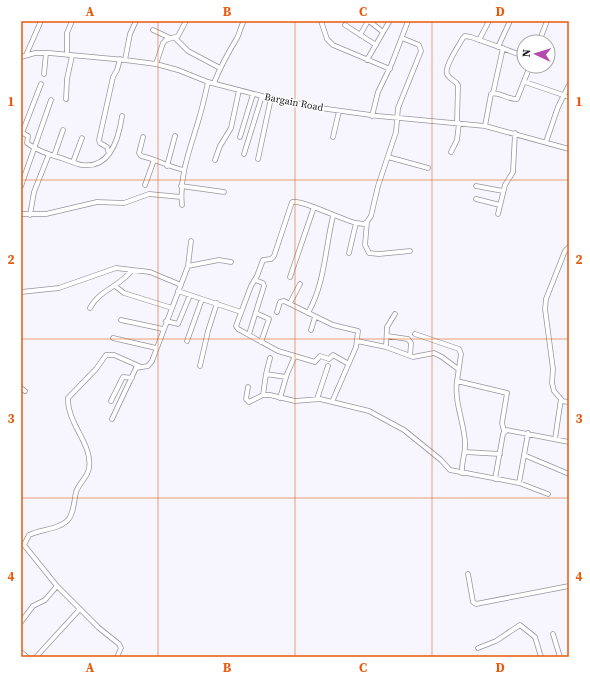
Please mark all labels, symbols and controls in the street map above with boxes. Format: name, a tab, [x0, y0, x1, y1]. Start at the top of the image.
text: A	[86, 3, 95, 20]
text: B	[223, 3, 232, 20]
text: C	[359, 3, 367, 20]
text: D	[495, 3, 505, 20]
north arrow	[516, 34, 556, 74]
text: N	[519, 49, 534, 58]
street label: Bargain Road	[264, 90, 325, 114]
text: 1	[7, 93, 15, 110]
text: 1	[575, 93, 583, 110]
text: 2	[7, 251, 15, 268]
text: 2	[575, 251, 583, 268]
text: 3	[7, 410, 15, 427]
text: 3	[575, 410, 583, 427]
text: 4	[7, 568, 15, 585]
text: 4	[575, 568, 583, 585]
text: A	[86, 659, 95, 676]
text: B	[223, 659, 232, 676]
text: C	[359, 659, 367, 676]
text: D	[495, 659, 505, 676]

